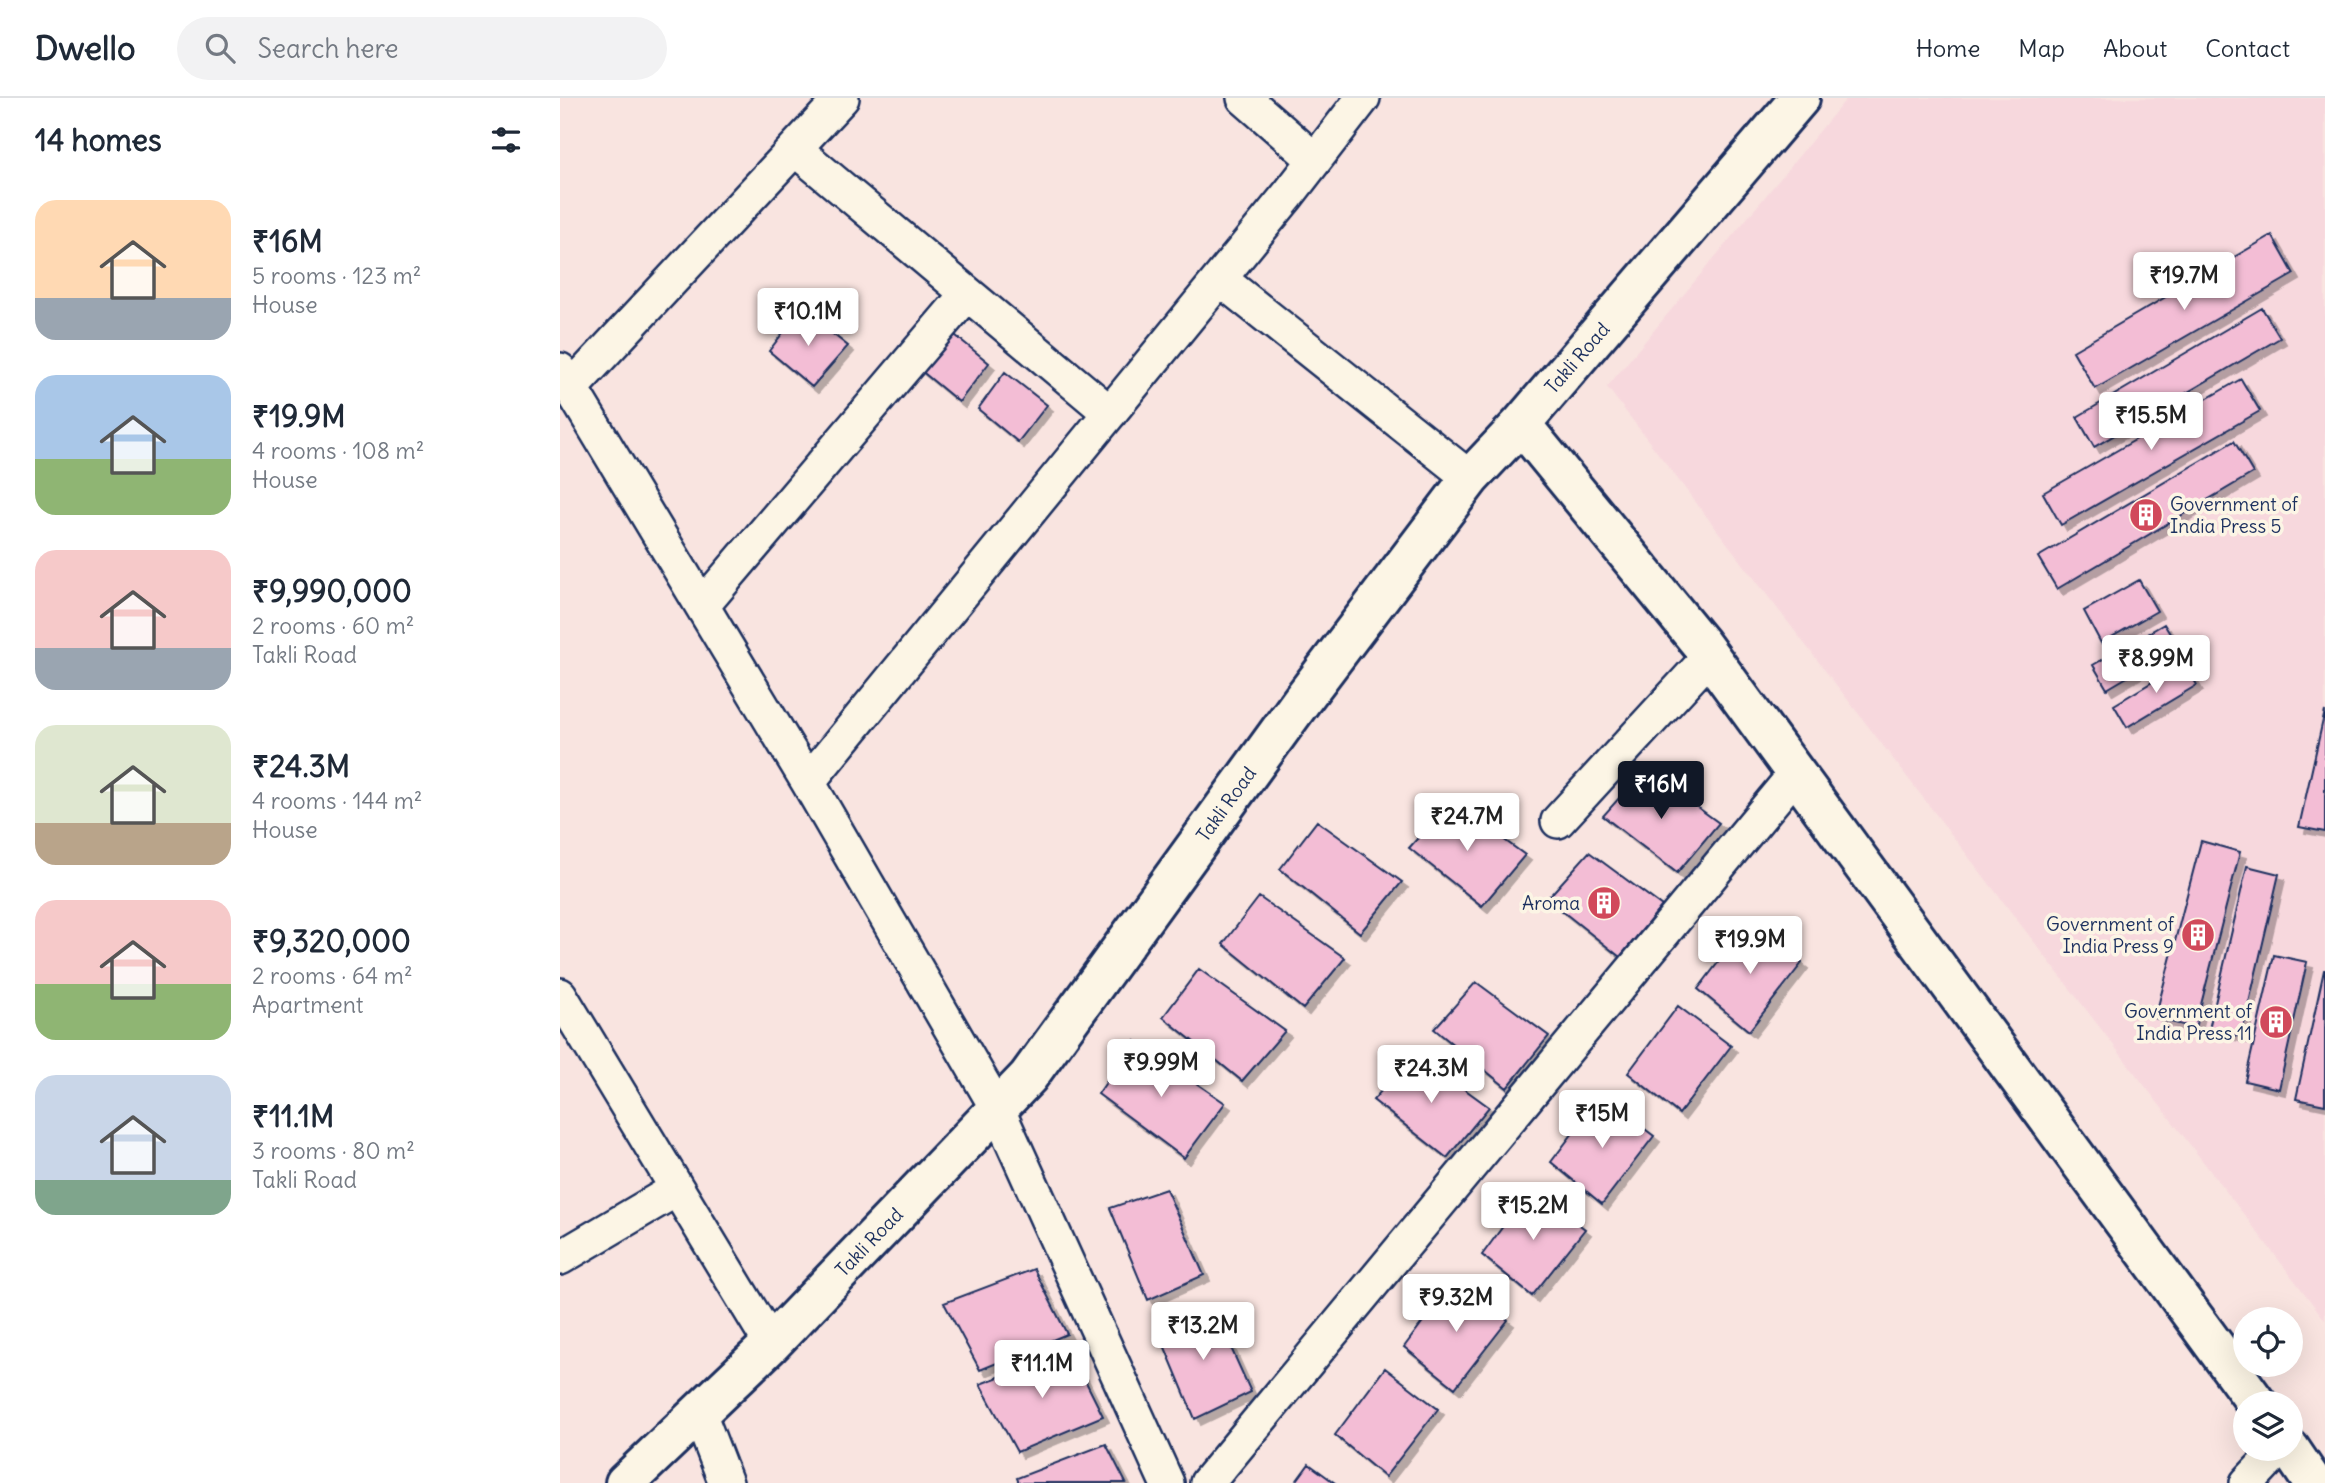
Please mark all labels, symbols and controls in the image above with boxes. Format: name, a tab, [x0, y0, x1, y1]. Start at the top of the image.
search box	[177, 17, 667, 80]
text: Dwello	[35, 27, 135, 69]
icon: search	[201, 29, 239, 67]
text: Search here	[257, 32, 398, 65]
text: Home	[1916, 33, 1980, 63]
text: Map	[2018, 33, 2065, 63]
text: About	[2103, 33, 2167, 63]
text: Contact	[2205, 33, 2290, 63]
text: 14 homes	[35, 121, 162, 159]
icon: filters	[487, 121, 525, 159]
text: ₹16M	[252, 222, 323, 260]
icon: home	[91, 228, 175, 312]
pin: ₹19.7M	[2127, 252, 2241, 312]
text: ₹19.7M	[2149, 260, 2219, 289]
text: 5 rooms · 123 m²	[252, 261, 421, 290]
pin: ₹10.1M	[751, 288, 865, 348]
text: House	[252, 290, 318, 319]
text: ₹10.1M	[773, 296, 843, 325]
street label: Takli Road	[1539, 317, 1615, 399]
pin: ₹15.5M	[2094, 392, 2208, 452]
text: ₹19.9M	[252, 397, 346, 435]
text: ₹15.5M	[2115, 400, 2187, 429]
icon: home	[91, 403, 175, 487]
text: 4 rooms · 108 m²	[252, 436, 424, 465]
text: House	[252, 465, 318, 494]
place label: Government of India Press 5	[2170, 492, 2299, 538]
building icon: Government of India Press 5	[2127, 496, 2165, 534]
text: ₹9,990,000	[252, 572, 412, 610]
icon: home	[91, 578, 175, 662]
text: 2 rooms · 60 m²	[252, 611, 414, 640]
pin: ₹8.99M	[2099, 636, 2213, 695]
text: Takli Road	[252, 640, 357, 669]
text: ₹8.99M	[2118, 643, 2194, 672]
text: ₹24.3M	[252, 747, 350, 785]
icon: home	[91, 753, 175, 837]
street label: Takli Road	[1191, 762, 1261, 846]
pin: ₹16M	[1620, 762, 1702, 821]
text: ₹16M	[1634, 769, 1688, 798]
text: 4 rooms · 144 m²	[252, 786, 422, 815]
pin: ₹24.7M	[1410, 794, 1524, 853]
text: ₹24.7M	[1430, 801, 1504, 830]
text: House	[252, 815, 318, 844]
building icon: Aroma	[1585, 884, 1623, 922]
place label: Aroma	[1522, 891, 1580, 915]
place label: Government of India Press 9	[2046, 912, 2175, 958]
pin: ₹19.9M	[1693, 916, 1807, 976]
building icon: Government of India Press 9	[2179, 916, 2217, 954]
text: ₹9,320,000	[252, 922, 411, 960]
text: ₹19.9M	[1714, 924, 1786, 953]
icon: home	[91, 928, 175, 1012]
text: 2 rooms · 64 m²	[252, 961, 413, 990]
text: Apartment	[252, 990, 364, 1019]
place label: Government of India Press 11	[2124, 999, 2253, 1045]
building icon: Government of India Press 11	[2257, 1003, 2295, 1041]
pin: ₹9.99M	[1104, 1040, 1218, 1099]
pin: ₹24.3M	[1374, 1046, 1488, 1105]
text: ₹9.99M	[1123, 1047, 1199, 1076]
text: ₹24.3M	[1393, 1053, 1469, 1082]
pin: ₹15M	[1561, 1090, 1643, 1150]
text: ₹11.1M	[252, 1097, 334, 1135]
text: ₹15M	[1575, 1098, 1629, 1127]
icon: home	[91, 1103, 175, 1187]
text: 3 rooms · 80 m²	[252, 1136, 415, 1165]
text: Takli Road	[252, 1165, 357, 1194]
pin: ₹15.2M	[1476, 1182, 1590, 1242]
text: ₹15.2M	[1497, 1190, 1569, 1219]
street label: Takli Road	[830, 1202, 908, 1282]
pin: ₹9.32M	[1399, 1274, 1513, 1334]
text: ₹9.32M	[1418, 1282, 1494, 1311]
pin: ₹13.2M	[1146, 1302, 1260, 1362]
map controls	[2233, 1307, 2303, 1461]
button: locate	[2233, 1307, 2303, 1377]
text: ₹13.2M	[1167, 1310, 1239, 1339]
pin: ₹11.1M	[985, 1340, 1099, 1400]
text: ₹11.1M	[1010, 1348, 1074, 1377]
button: layers	[2233, 1391, 2303, 1461]

